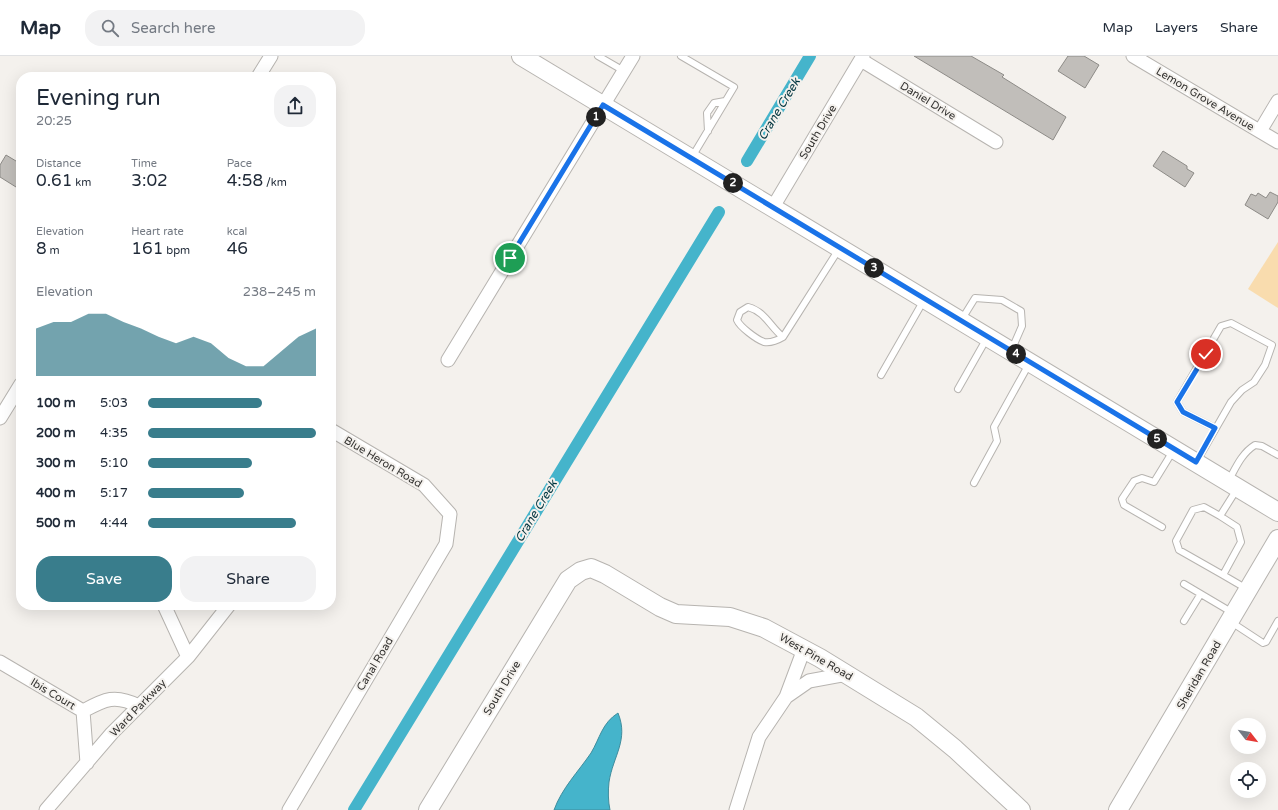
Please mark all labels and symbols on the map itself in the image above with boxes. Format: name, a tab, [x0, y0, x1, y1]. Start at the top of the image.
street label: Lemon Grove Avenue	[1154, 65, 1256, 133]
water label: Crane Creek	[755, 74, 804, 142]
street label: Daniel Drive	[898, 79, 958, 123]
street label: South Drive	[797, 102, 839, 162]
pin: 1	[586, 107, 606, 127]
pin: 2	[723, 173, 743, 193]
pin	[493, 241, 527, 275]
pin: 3	[864, 258, 884, 278]
pin	[1189, 337, 1223, 371]
pin: 4	[1006, 344, 1026, 364]
pin: 5	[1147, 429, 1167, 449]
street label: Blue Heron Road	[342, 434, 424, 490]
water label: Crane Creek	[512, 476, 561, 544]
street label: West Pine Road	[777, 631, 855, 683]
street label: Canal Road	[354, 635, 396, 693]
street label: Sheridan Road	[1174, 638, 1224, 712]
street label: South Drive	[481, 658, 523, 718]
street label: Ibis Court	[28, 676, 78, 712]
street label: Ward Parkway	[107, 676, 169, 739]
north arrow	[1230, 718, 1266, 754]

